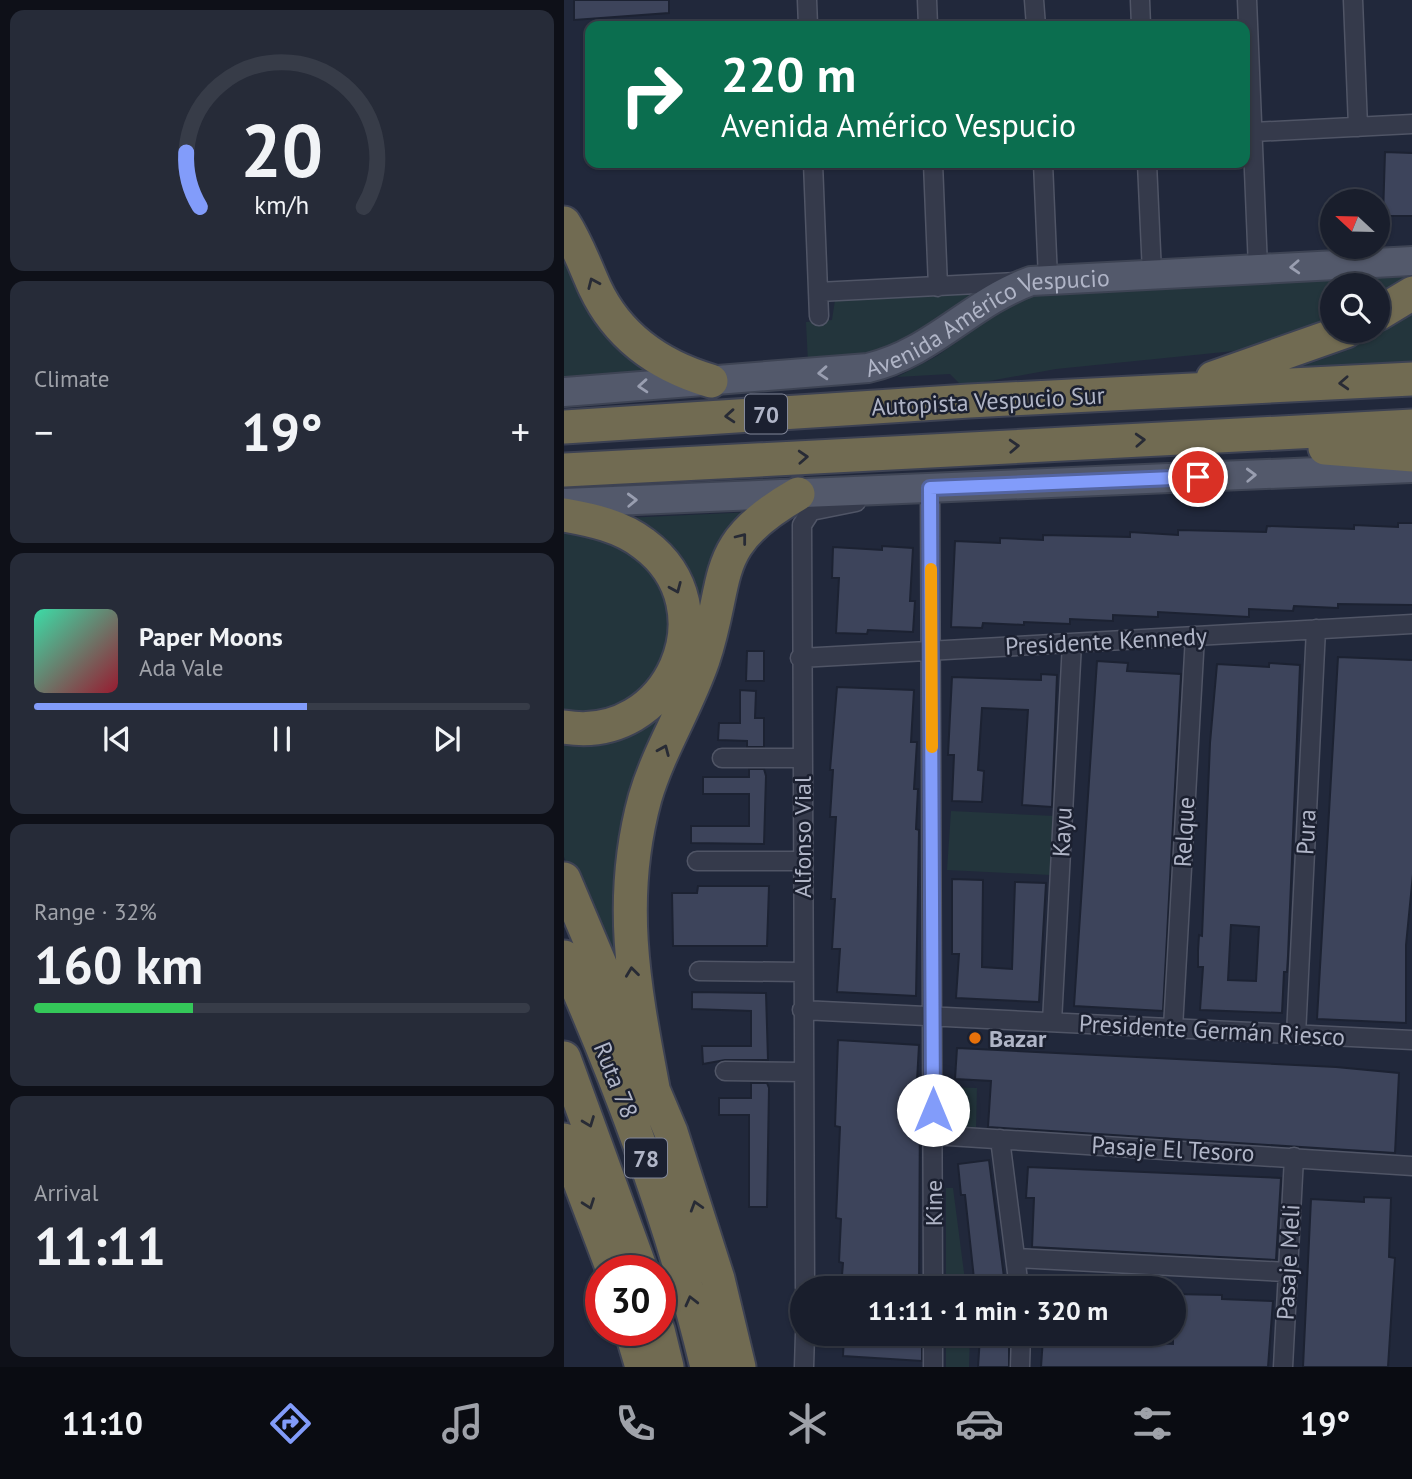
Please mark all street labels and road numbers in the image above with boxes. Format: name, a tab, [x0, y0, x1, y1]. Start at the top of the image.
street label: Avenida Américo Vespucio	[862, 261, 1110, 384]
street label: Autopista Vespucio Sur	[870, 379, 1106, 423]
road number: 70	[745, 394, 787, 434]
street label: Presidente Kennedy	[1004, 620, 1208, 662]
street label: Alfonso Vial	[787, 776, 818, 898]
street label: Relque	[1167, 796, 1201, 868]
street label: Kayu	[1045, 806, 1079, 858]
street label: Pura	[1289, 808, 1323, 856]
street label: Presidente Germán Riesco	[1078, 1008, 1346, 1052]
street label: Ruta 78	[587, 1037, 645, 1123]
street label: Pasaje El Tesoro	[1091, 1129, 1255, 1169]
road number: 78	[625, 1138, 667, 1177]
street label: Kine	[918, 1180, 949, 1226]
street label: Pasaje Meli	[1269, 1203, 1307, 1321]

